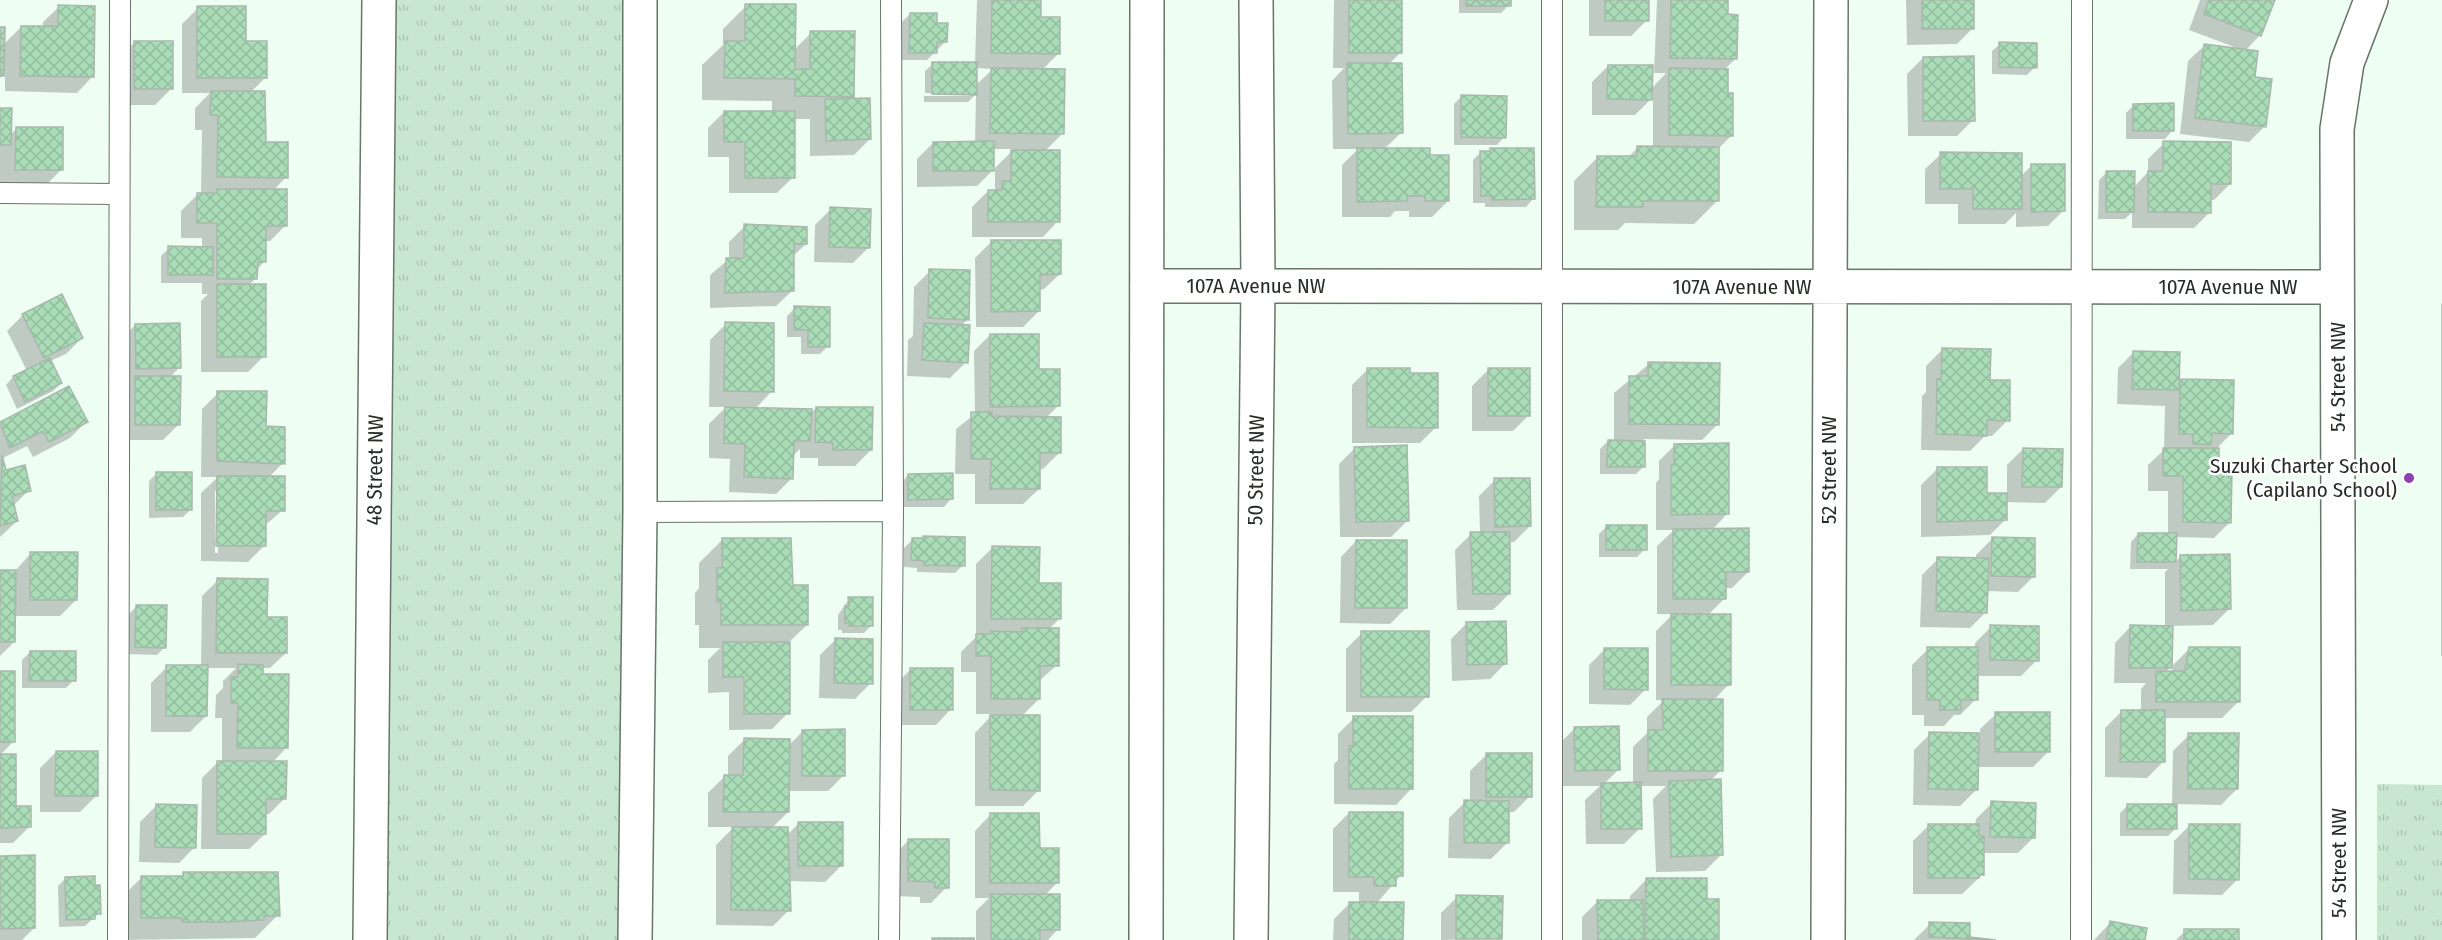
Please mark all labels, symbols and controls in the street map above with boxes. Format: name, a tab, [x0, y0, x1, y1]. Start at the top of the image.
street label: 107A Avenue NW	[1186, 273, 1326, 299]
street label: 107A Avenue NW	[1672, 274, 1812, 300]
street label: 107A Avenue NW	[2158, 274, 2298, 300]
street label: 54 Street NW	[2325, 322, 2351, 432]
street label: 48 Street NW	[361, 414, 389, 526]
street label: 50 Street NW	[1242, 414, 1270, 526]
street label: 52 Street NW	[1816, 415, 1842, 524]
place label: Suzuki Charter School (Capilano School)	[2210, 453, 2397, 503]
marker: Suzuki Charter School (Capilano School)	[2402, 471, 2416, 485]
street label: 54 Street NW	[2326, 808, 2352, 918]

